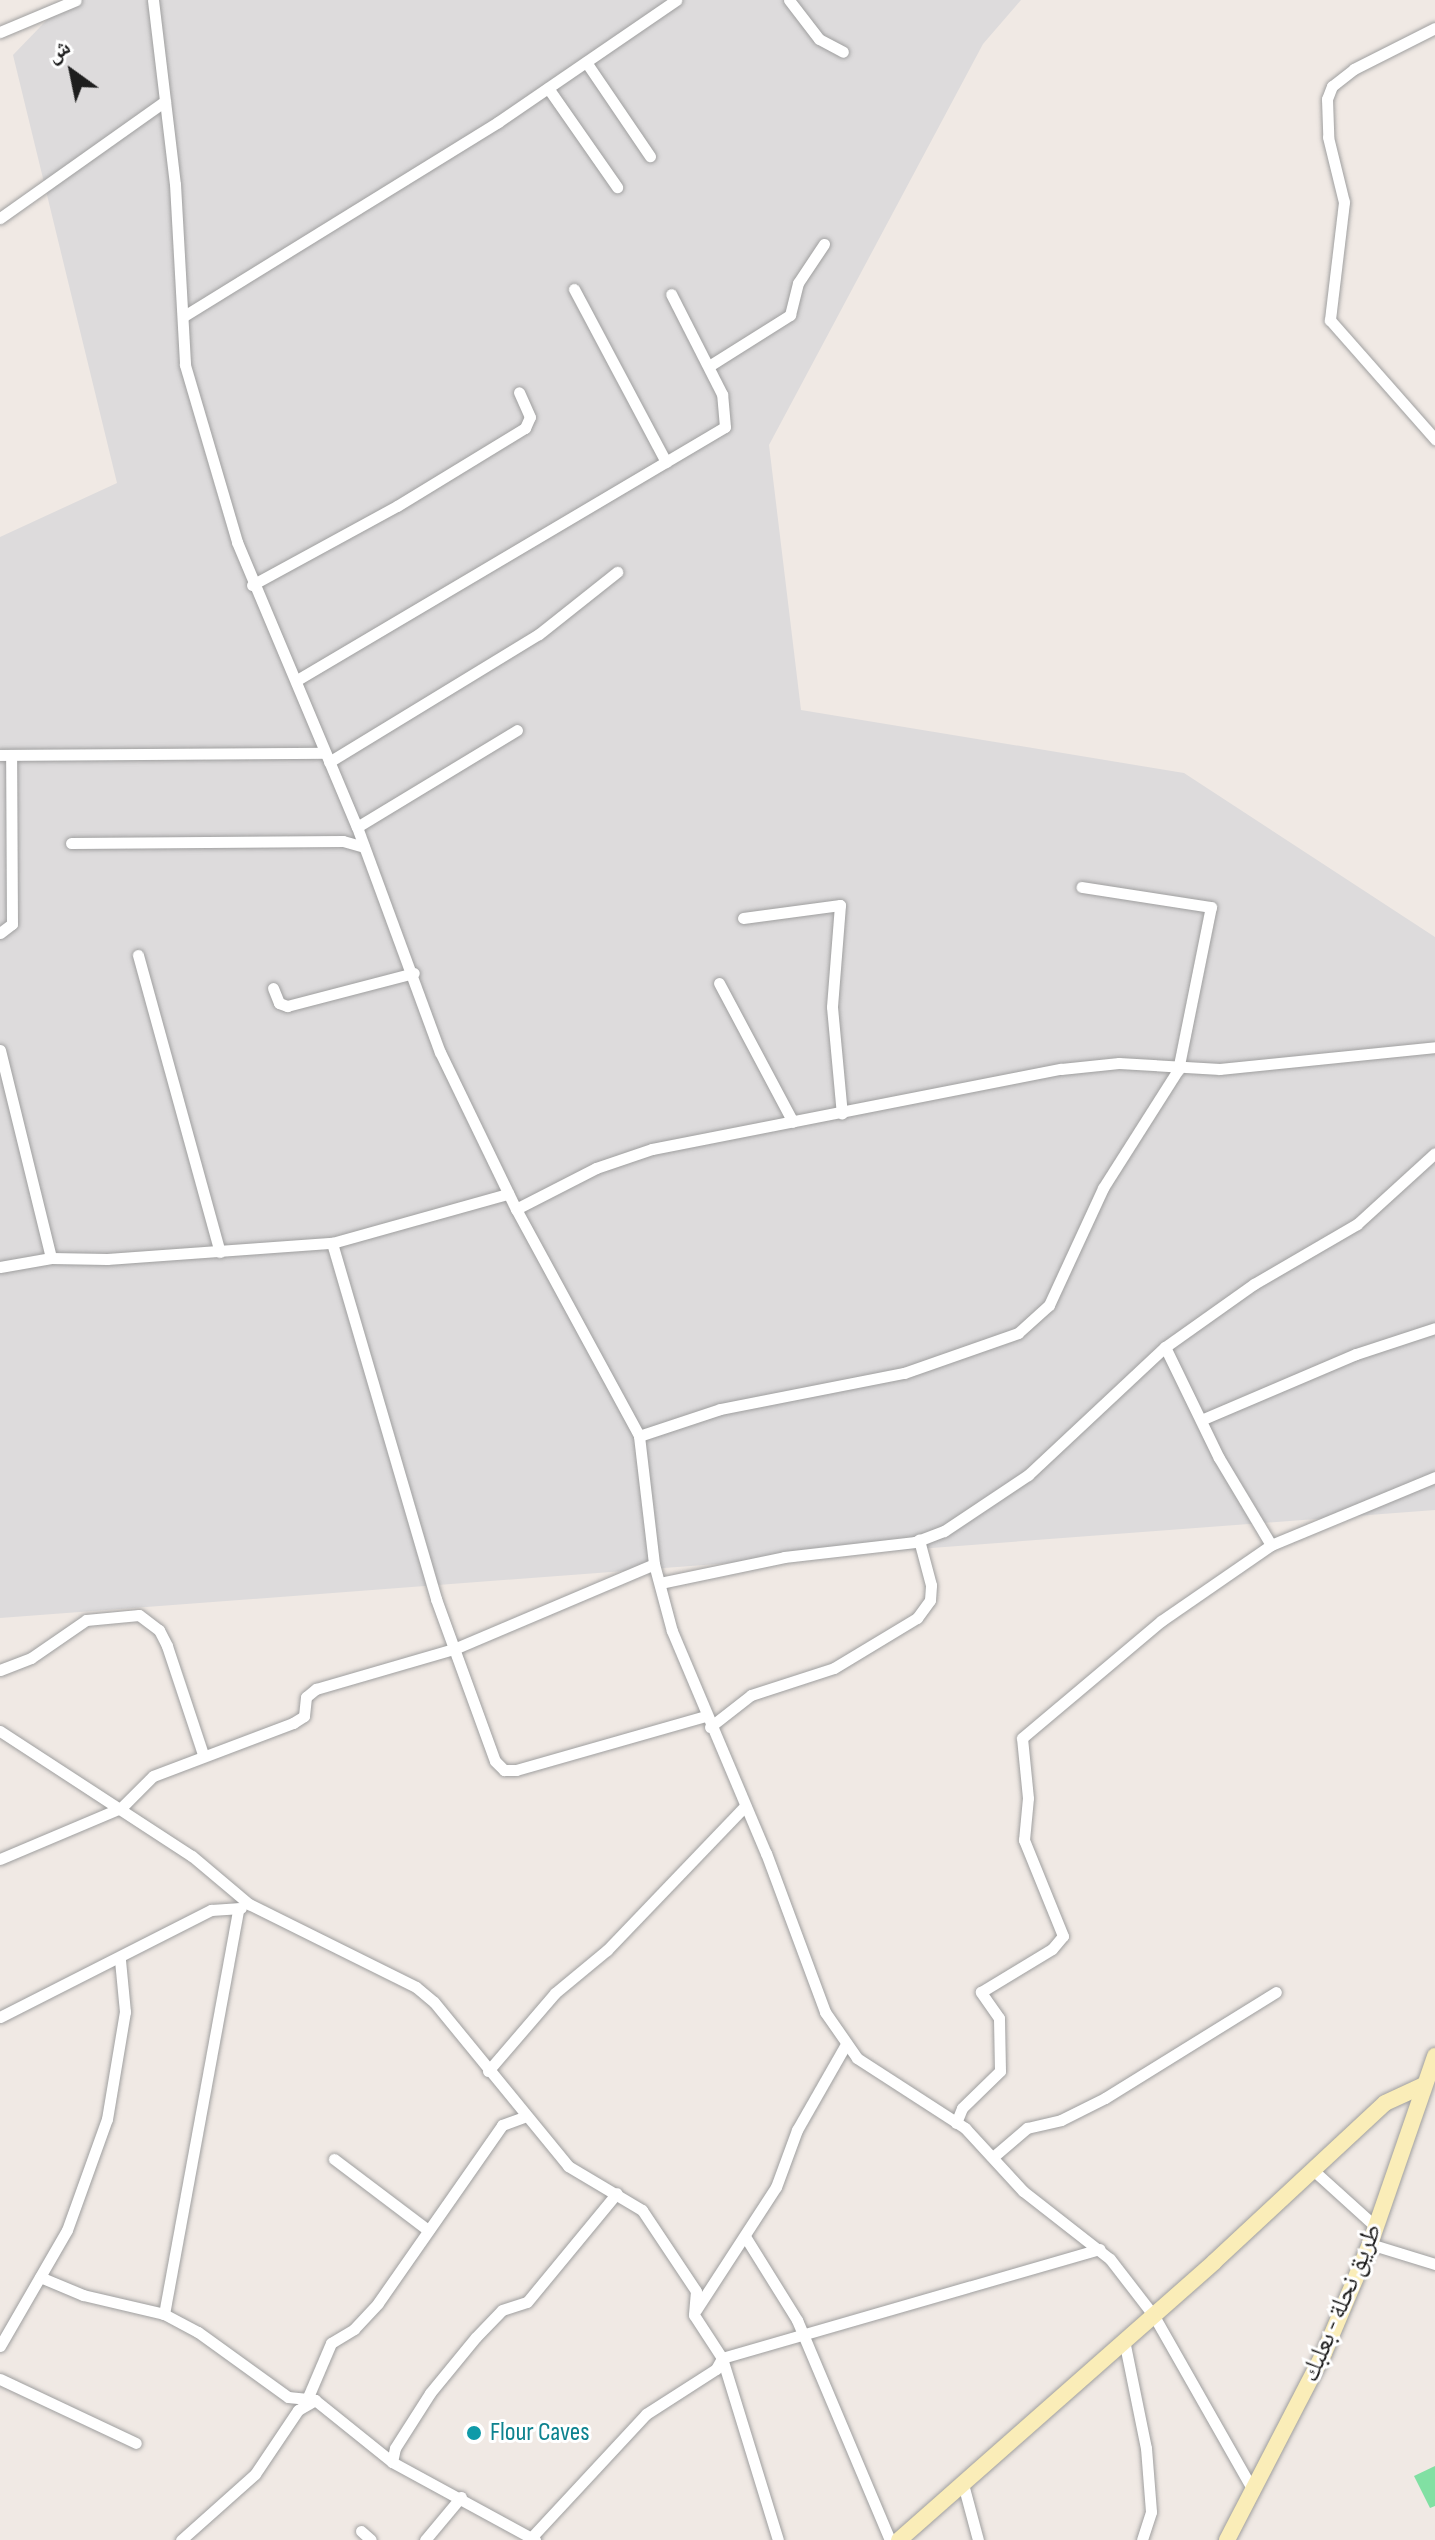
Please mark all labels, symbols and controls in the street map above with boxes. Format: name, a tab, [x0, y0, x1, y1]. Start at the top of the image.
north arrow	[32, 32, 112, 112]
text: ش	[42, 34, 76, 69]
street label: طريق نحلة - بعلبك	[1295, 2219, 1389, 2387]
place label: Flour Caves	[490, 2417, 590, 2449]
marker: Flour Caves	[465, 2424, 483, 2442]

